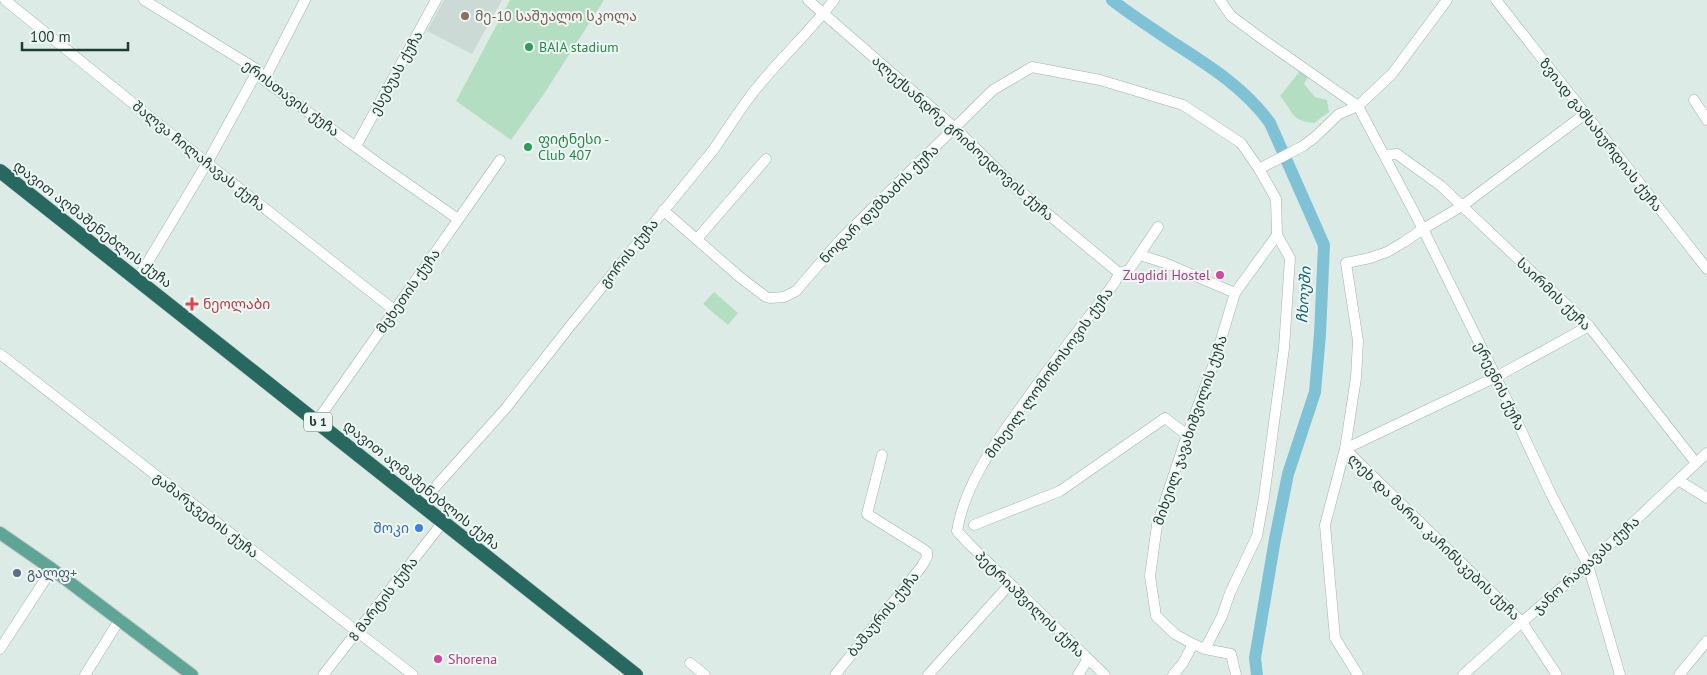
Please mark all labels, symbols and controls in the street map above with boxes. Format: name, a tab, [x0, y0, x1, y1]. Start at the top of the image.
place label: მე-10 საშუალო სკოლა	[475, 7, 637, 25]
marker: მე-10 საშუალო სკოლა	[459, 10, 471, 22]
scale bar	[22, 20, 129, 52]
text: 100 m	[30, 27, 71, 46]
street label: ესებუას ქუჩა	[365, 28, 427, 118]
place label: BAIA stadium	[539, 38, 619, 56]
marker: BAIA stadium	[523, 41, 535, 53]
street label: ალექსანდრე გრიბოედოვის ქუჩა	[868, 51, 1058, 225]
street label: ზვიად გამსახურდიას ქუჩა	[1536, 55, 1666, 215]
street label: ერისთავის ქუჩა	[239, 56, 343, 140]
street label: შალვა ჩილაჩავას ქუჩა	[129, 97, 269, 215]
place label: ფიტნესი - Club 407	[538, 130, 609, 164]
marker: ფიტნესი - Club 407	[522, 141, 534, 153]
street label: ნოდარ დუმბაძის ქუჩა	[816, 141, 942, 267]
street label: დავით აღმაშენებლის ქუჩა	[10, 156, 176, 292]
street label: გორის ქუჩა	[596, 215, 662, 291]
street label: მცხეთის ქუჩა	[372, 245, 444, 337]
street label: საირმის ქუჩა	[1513, 254, 1595, 334]
water label: ჩხოუში	[1292, 265, 1315, 324]
place label: Zugdidi Hostel	[1123, 266, 1210, 284]
marker: Zugdidi Hostel	[1214, 269, 1226, 281]
street label: მიხეილ ლომონოსოვის ქუჩა	[981, 284, 1117, 462]
place label: ნეოლაბი	[203, 295, 270, 313]
marker: ნეოლაბი	[185, 297, 199, 311]
street label: მიხეილ ჯავახიშვილის ქუჩა	[1149, 333, 1231, 527]
street label: ერევნის ქუჩა	[1471, 339, 1529, 433]
road number: ს 1	[304, 412, 332, 432]
street label: დავით აღმაშენებლის ქუჩა	[340, 416, 504, 554]
street label: ლეხ და მარია კაჩინსკების ქუჩა	[1344, 450, 1524, 624]
street label: გამარჯვების ქუჩა	[150, 468, 262, 562]
street label: ჯანო რაფავას ქუჩა	[1529, 512, 1643, 618]
place label: შოკი	[373, 519, 409, 537]
marker: შოკი	[413, 522, 425, 534]
street label: პეტრიაშვილის ქუჩა	[971, 547, 1089, 661]
street label: 8 მარტის ქუჩა	[344, 553, 422, 645]
place label: გალფ+	[27, 564, 77, 582]
marker: გალფ+	[11, 567, 23, 579]
street label: ბაშაურის ქუჩა	[843, 568, 923, 660]
place label: Shorena	[448, 650, 497, 668]
marker: Shorena	[432, 653, 444, 665]

